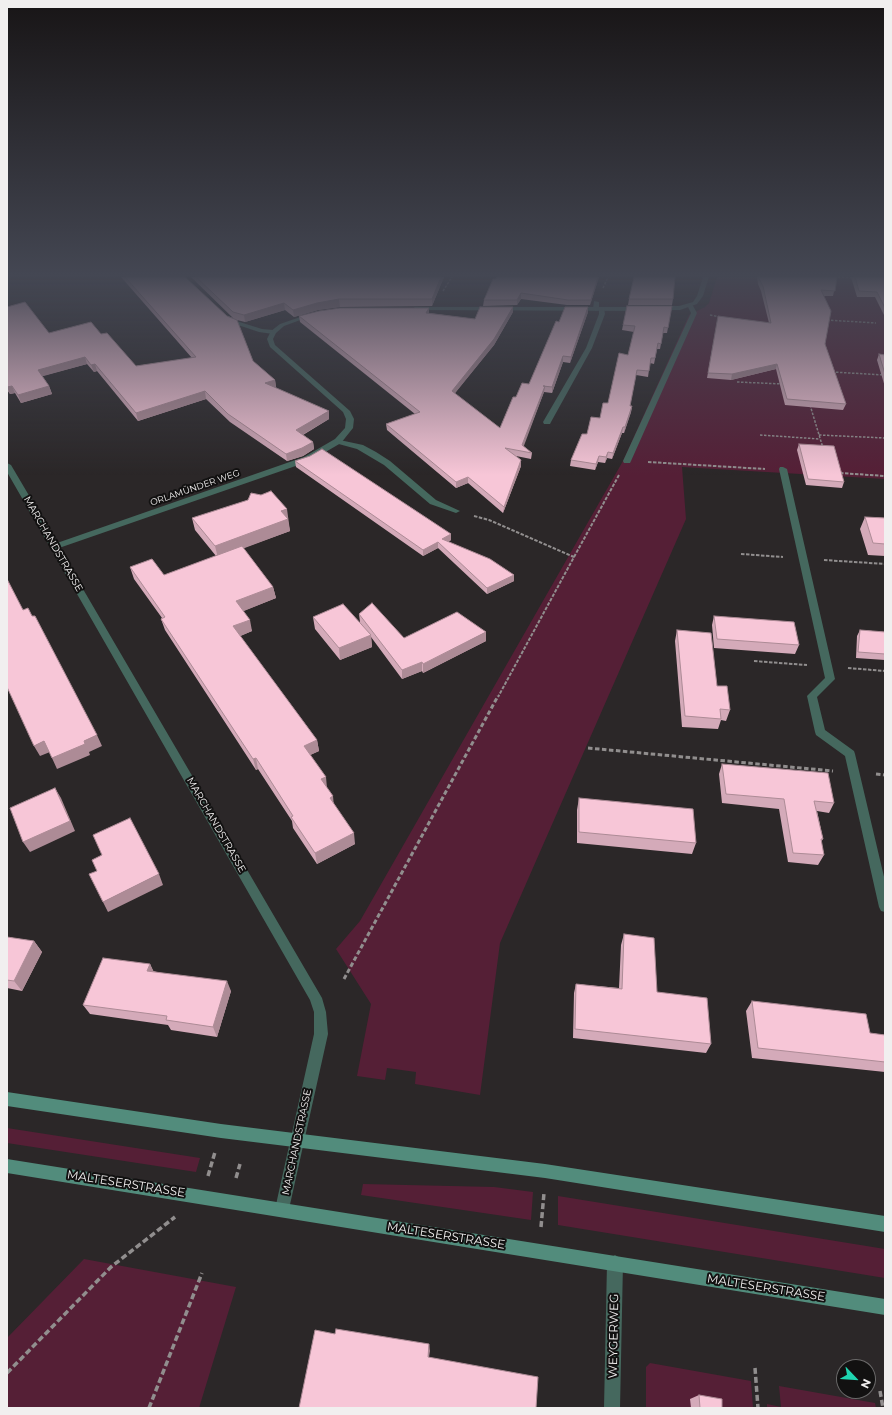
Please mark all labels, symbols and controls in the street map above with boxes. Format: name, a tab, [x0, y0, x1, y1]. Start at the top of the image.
street label: ORLAMÜNDER WEG	[149, 468, 241, 508]
street label: MARCHANDSTRASSE	[21, 494, 85, 594]
street label: MARCHANDSTRASSE	[184, 775, 248, 875]
street label: MARCHANDSTRASSE	[280, 1088, 314, 1196]
street label: MALTESERSTRASSE	[66, 1168, 186, 1200]
street label: MALTESERSTRASSE	[386, 1220, 506, 1252]
street label: MALTESERSTRASSE	[706, 1272, 826, 1304]
street label: WEYGERWEG	[606, 1294, 622, 1378]
north arrow	[836, 1359, 876, 1399]
text: N	[858, 1377, 874, 1391]

